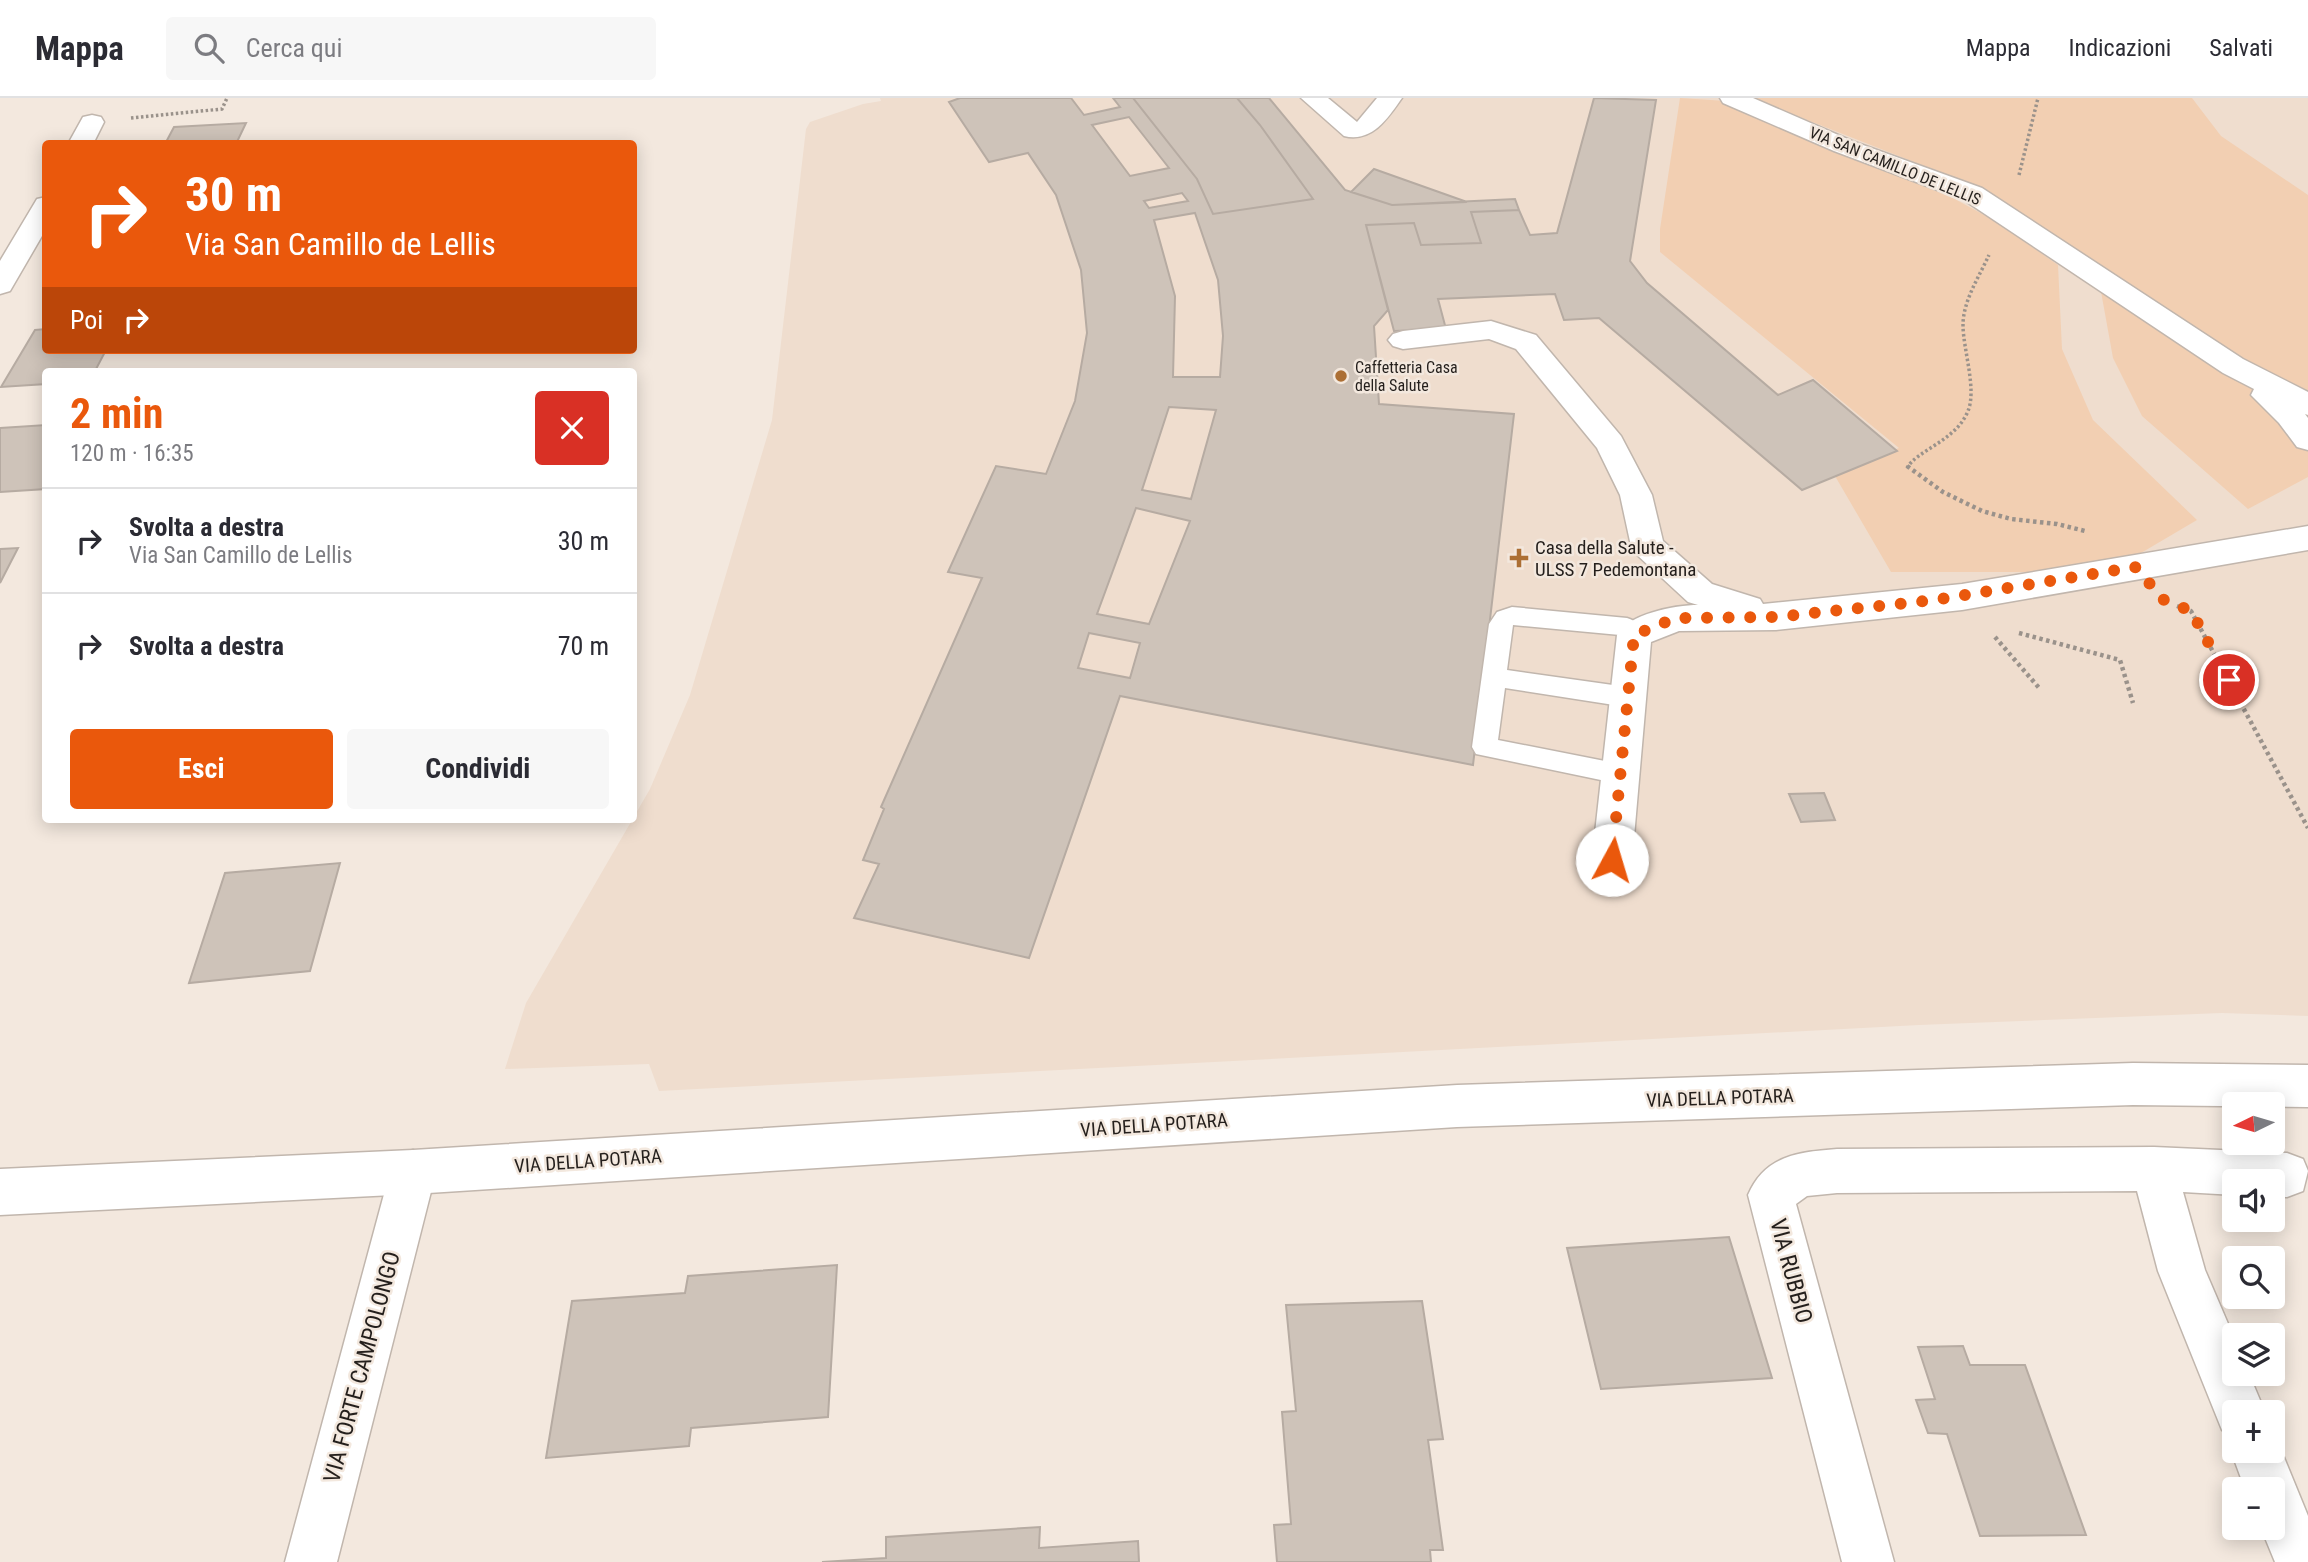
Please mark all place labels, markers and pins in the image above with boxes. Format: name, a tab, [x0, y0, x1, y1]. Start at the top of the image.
place label: Caffetteria Casa della Salute	[1355, 358, 1458, 395]
marker: Caffetteria Casa della Salute	[1333, 368, 1349, 384]
place label: Casa della Salute - ULSS 7 Pedemontana	[1535, 536, 1696, 581]
marker: Casa della Salute - ULSS 7 Pedemontana	[1509, 548, 1529, 568]
pin	[2199, 650, 2259, 710]

